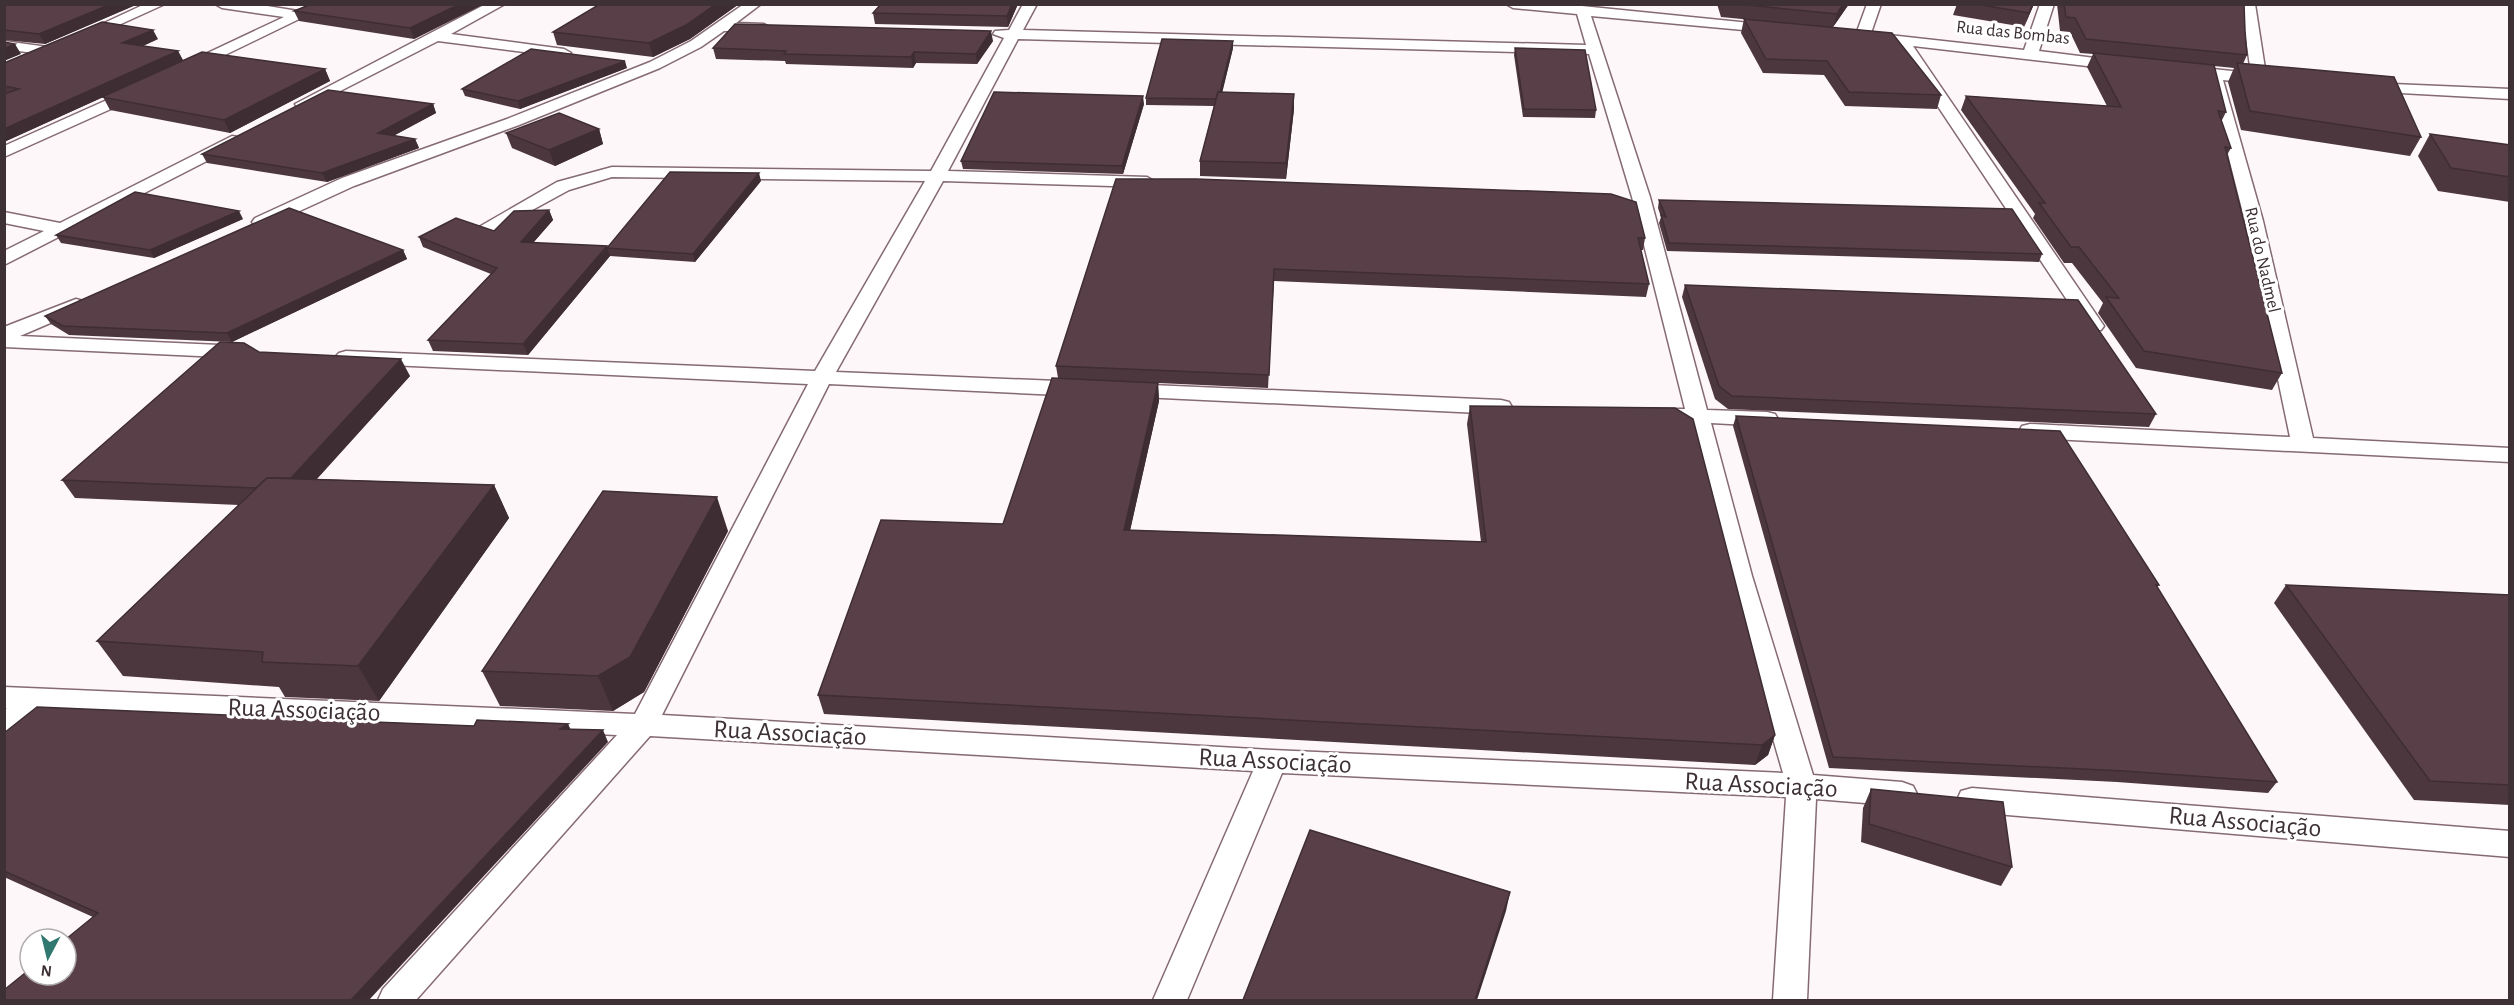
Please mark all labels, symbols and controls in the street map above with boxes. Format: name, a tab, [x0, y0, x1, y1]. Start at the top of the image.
street label: Rua das Bombas	[1955, 18, 2071, 48]
street label: Rua do Nadmel	[2241, 205, 2283, 315]
street label: Rua Associação	[227, 694, 381, 726]
street label: Rua Associação	[713, 716, 867, 750]
street label: Rua Associação	[1198, 744, 1352, 778]
street label: Rua Associação	[1684, 768, 1838, 802]
street label: Rua Associação	[2168, 802, 2322, 842]
north arrow	[18, 927, 78, 987]
text: N	[40, 962, 53, 980]

